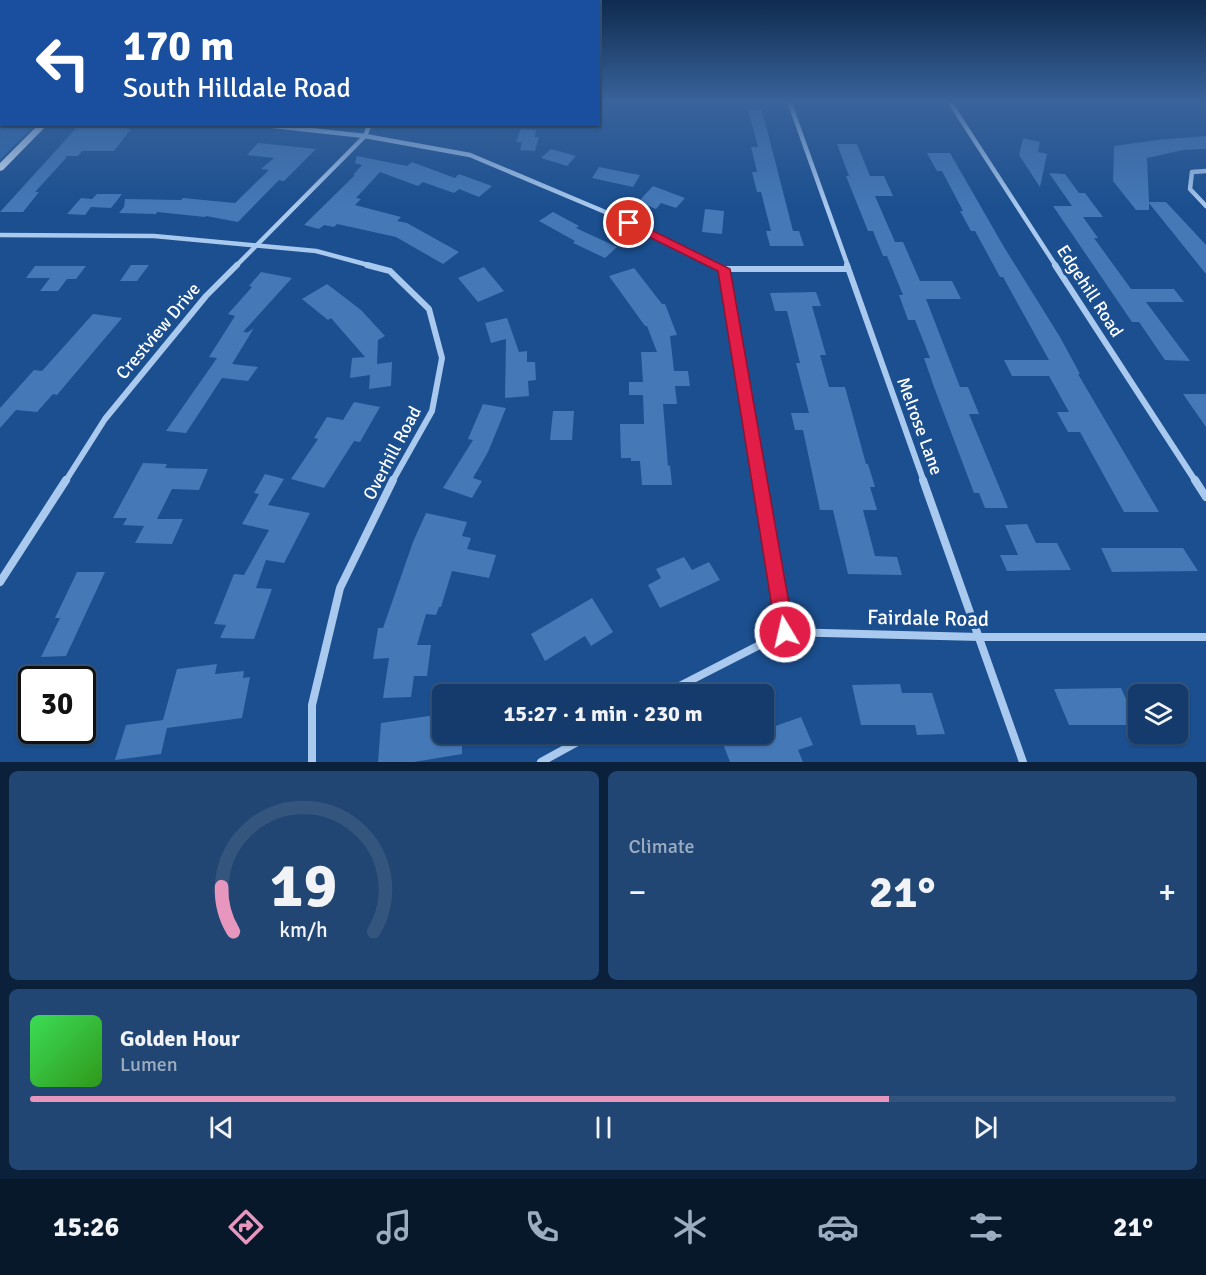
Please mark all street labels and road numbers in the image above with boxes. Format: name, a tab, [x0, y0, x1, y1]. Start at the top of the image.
street label: Edgehill Road	[1052, 241, 1128, 341]
street label: Crestview Drive	[111, 278, 205, 384]
street label: Melrose Lane	[892, 374, 948, 478]
street label: Overhill Road	[358, 402, 426, 504]
street label: Fairdale Road	[867, 604, 989, 632]

